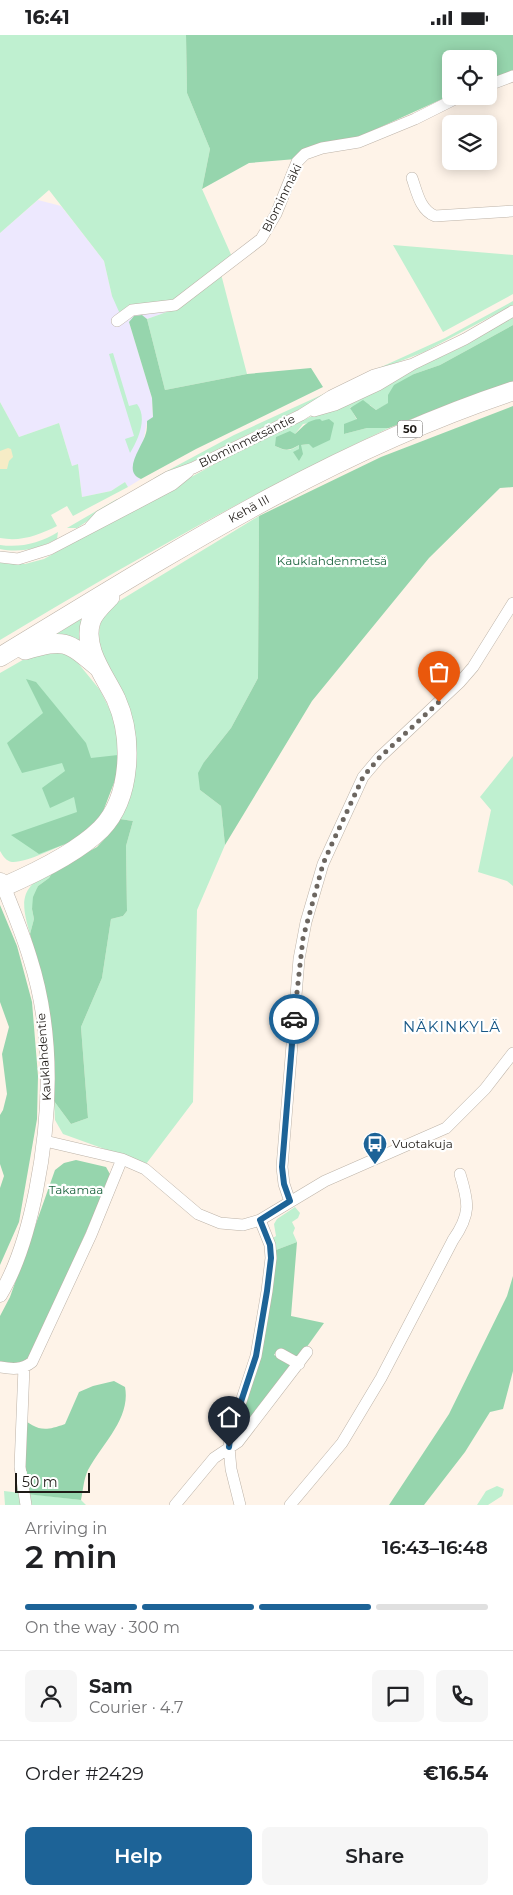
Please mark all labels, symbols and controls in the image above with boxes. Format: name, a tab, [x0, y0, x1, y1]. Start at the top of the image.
text: 16:41	[25, 6, 70, 29]
map controls	[442, 50, 497, 170]
button: locate	[442, 50, 497, 105]
button: layers	[442, 115, 497, 170]
street label: Blominmäki	[259, 161, 305, 234]
street label: Blominmetsäntie	[196, 411, 297, 470]
road number: 50	[398, 421, 422, 437]
street label: Kehä III	[226, 491, 272, 526]
park label: Kauklahdenmetsä	[277, 553, 387, 568]
pin	[418, 651, 460, 702]
icon: bag	[425, 658, 453, 686]
courier	[269, 994, 319, 1044]
icon: car	[280, 1005, 308, 1033]
street label: Kauklahdentie	[33, 1013, 54, 1101]
district label: NÄKINKYLÄ	[403, 1017, 501, 1036]
bus stop icon: Vuotakuja	[362, 1131, 388, 1165]
place label: Vuotakuja	[392, 1136, 453, 1151]
park label: Takamaa	[49, 1182, 103, 1197]
pin	[208, 1396, 250, 1447]
icon: home	[215, 1403, 243, 1431]
scale bar	[15, 1470, 90, 1493]
text: 50 m	[22, 1473, 58, 1491]
text: Arriving in	[25, 1519, 107, 1538]
text: 16:43–16:48	[382, 1536, 488, 1559]
text: 2 min	[25, 1537, 117, 1576]
text: On the way · 300 m	[25, 1618, 180, 1637]
button: person	[25, 1670, 77, 1722]
button: chat	[372, 1670, 424, 1722]
button: phone	[436, 1670, 488, 1722]
text: Sam	[89, 1675, 133, 1698]
text: Courier · 4.7	[89, 1698, 183, 1717]
text: Order #2429	[25, 1762, 144, 1785]
text: €16.54	[423, 1762, 488, 1785]
button: Help	[25, 1827, 252, 1885]
button: Share	[262, 1827, 488, 1885]

